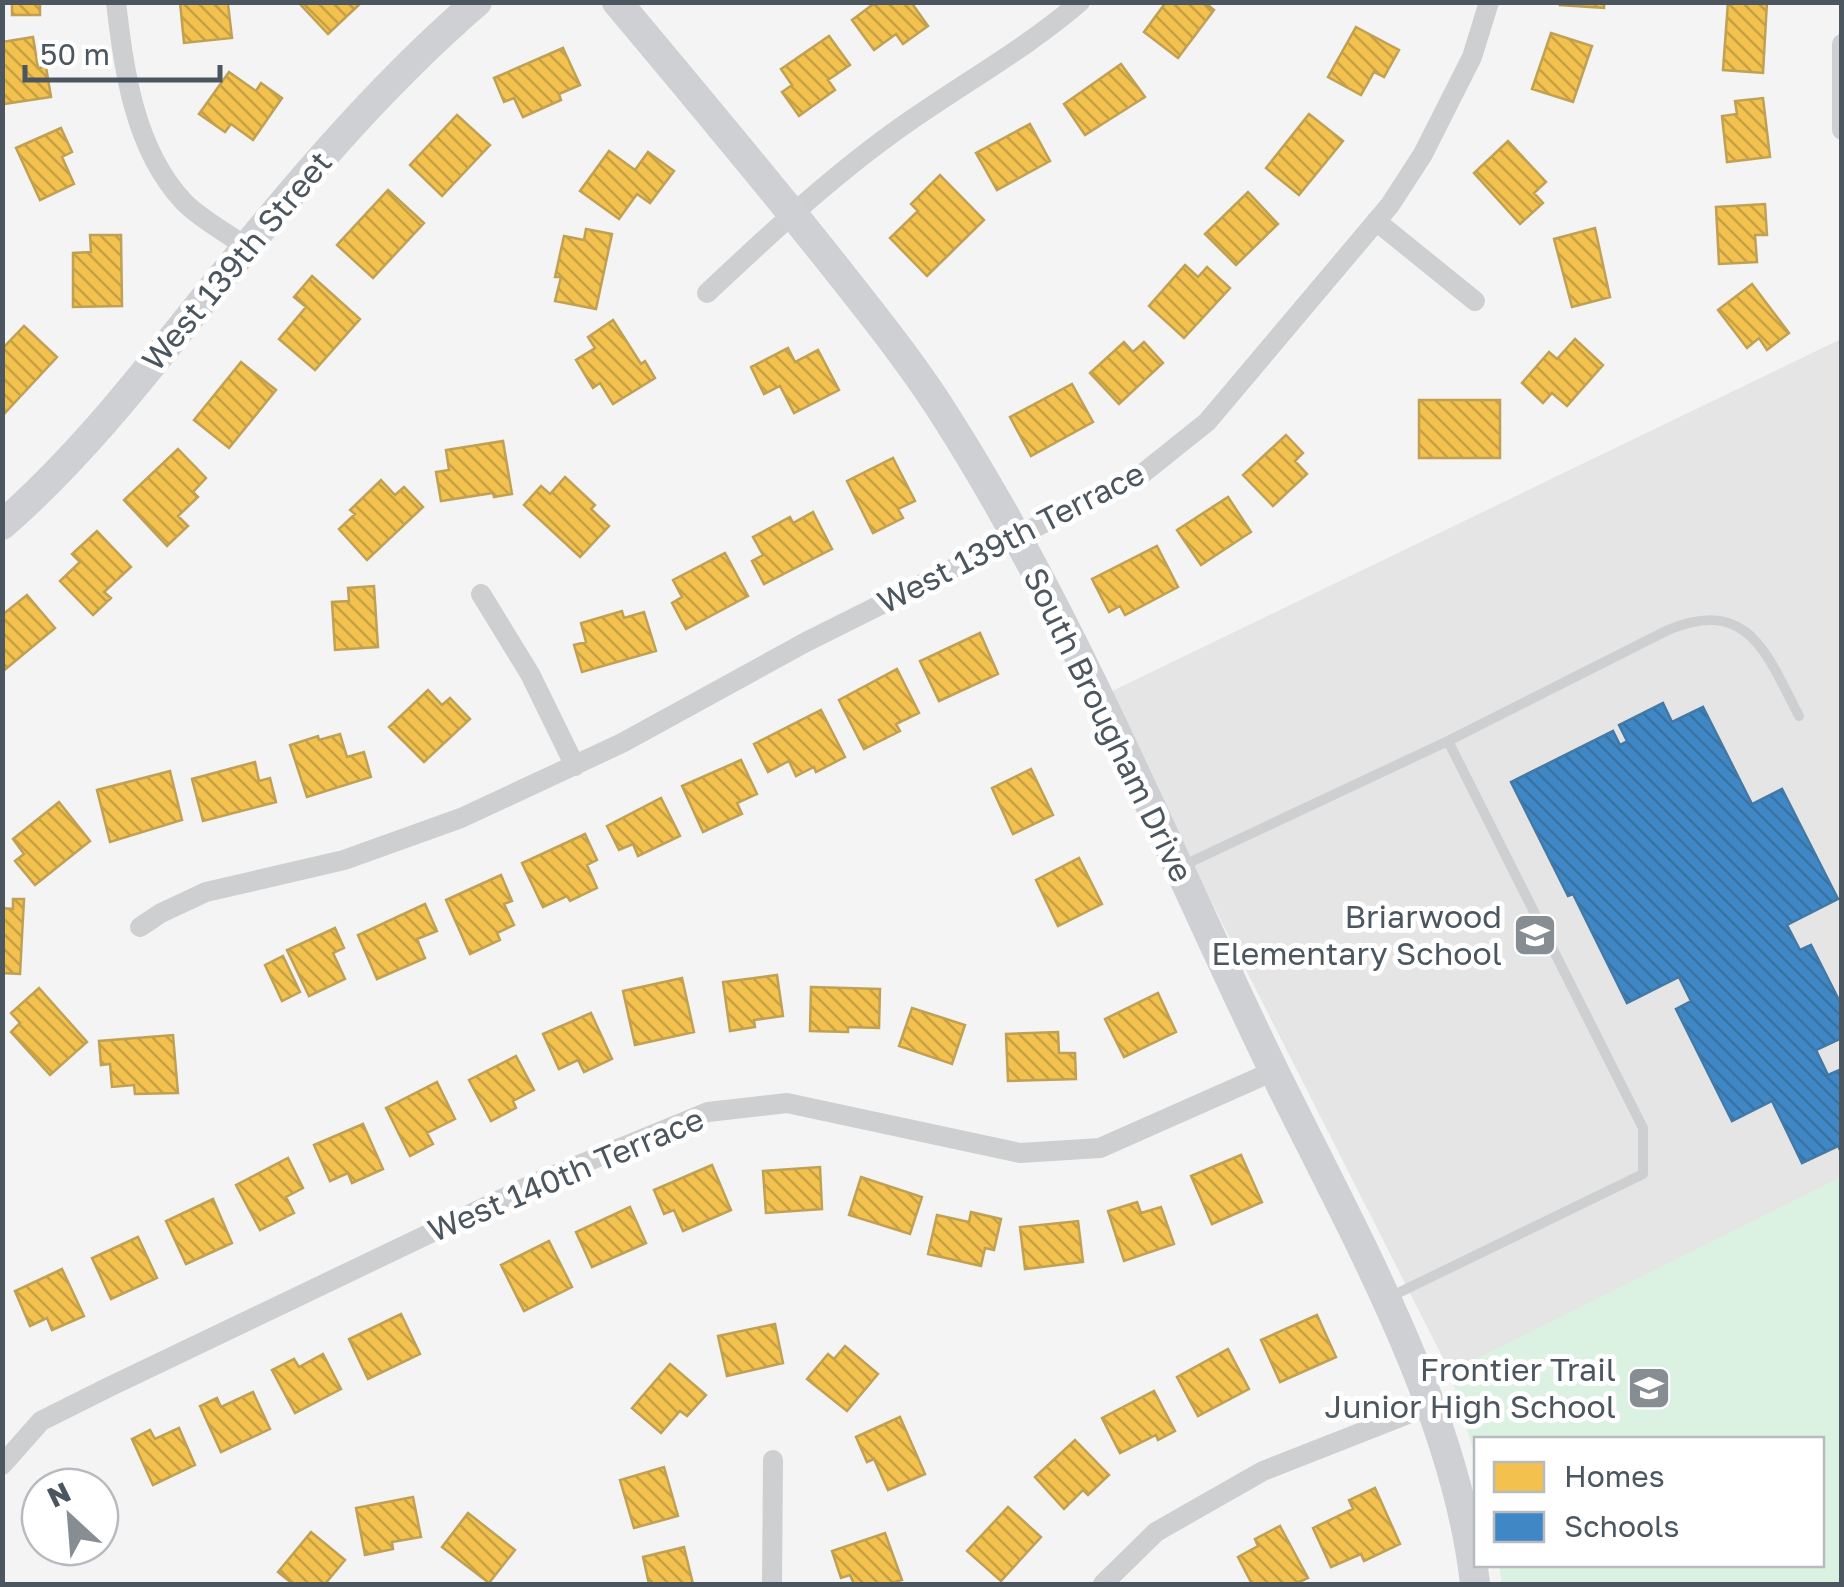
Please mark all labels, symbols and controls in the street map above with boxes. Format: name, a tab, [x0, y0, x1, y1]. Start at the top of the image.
scale bar	[25, 20, 220, 82]
text: 50 m	[40, 36, 110, 72]
street label: West 139th Street	[133, 143, 339, 378]
street label: West 139th Terrace	[871, 453, 1150, 621]
street label: South Brougham Drive	[1016, 561, 1202, 888]
place label: Briarwood Elementary School	[1211, 897, 1502, 972]
school or university icon: Briarwood Elementary School	[1512, 912, 1558, 958]
street label: West 140th Terrace	[422, 1099, 709, 1249]
place label: Frontier Trail Junior High School	[1324, 1350, 1616, 1425]
school or university icon: Frontier Trail Junior High School	[1626, 1365, 1672, 1411]
legend	[1474, 1437, 1824, 1567]
text: Homes	[1564, 1458, 1665, 1494]
north arrow	[20, 1467, 120, 1567]
text: N	[42, 1475, 76, 1514]
text: Schools	[1564, 1508, 1680, 1544]

